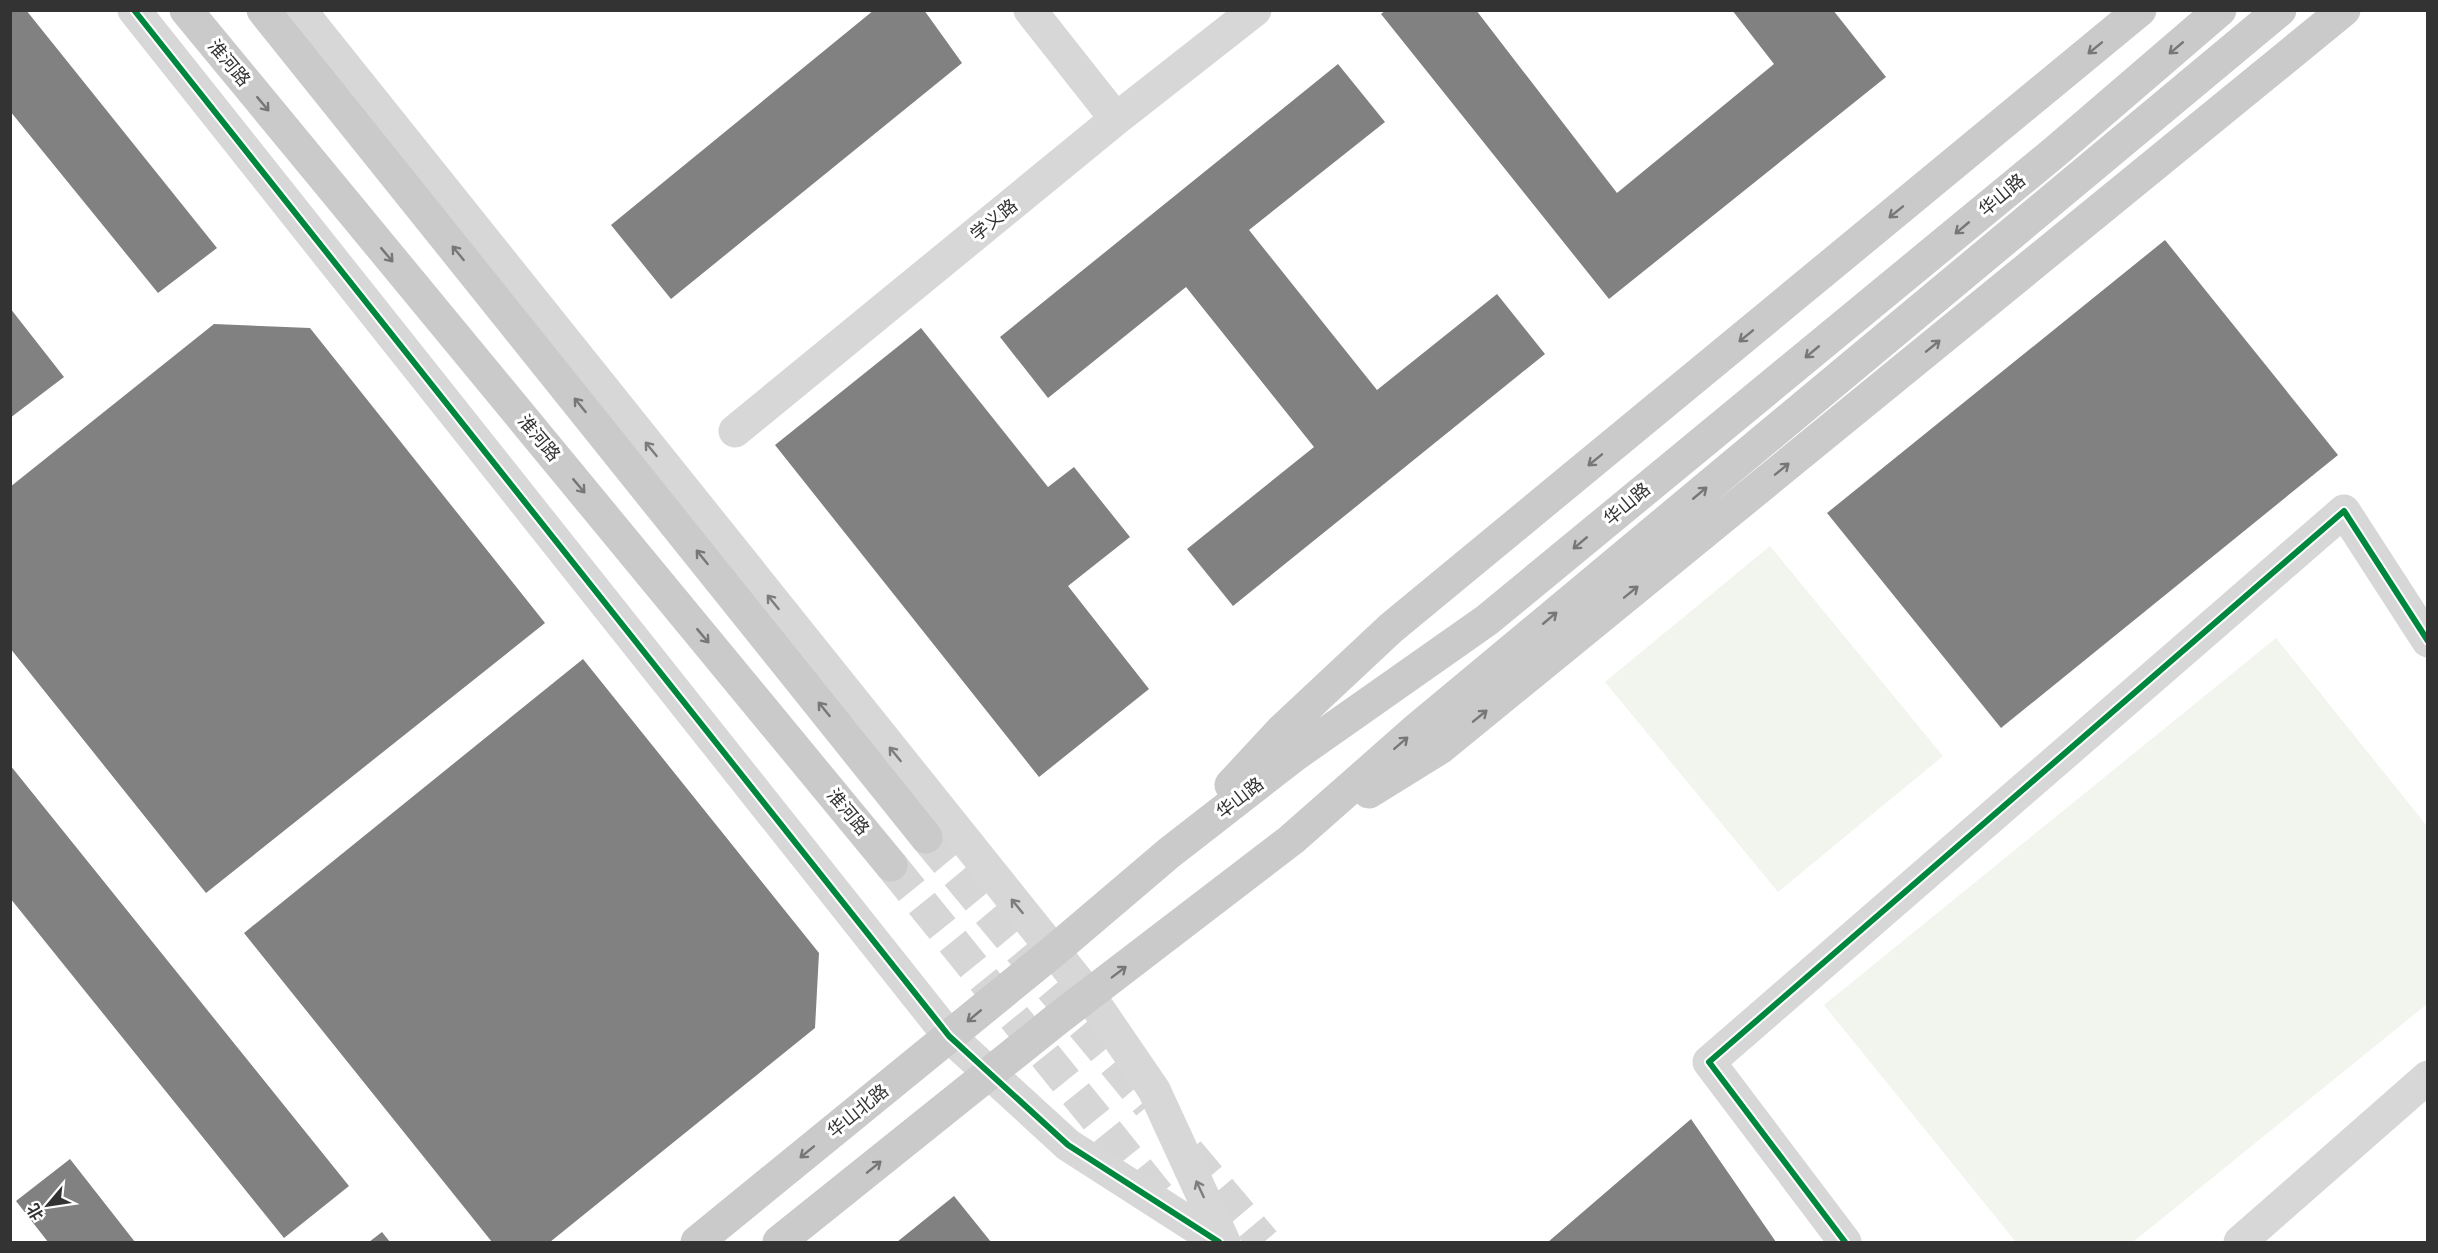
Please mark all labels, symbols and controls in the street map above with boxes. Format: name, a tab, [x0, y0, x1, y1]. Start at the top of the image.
street label: 淮河路	[204, 35, 255, 90]
one-way arrow	[2087, 41, 2103, 54]
one-way arrow	[2168, 42, 2184, 55]
one-way arrow	[257, 96, 270, 112]
street label: 华山路	[1974, 169, 2029, 220]
street label: 学义路	[966, 194, 1021, 245]
one-way arrow	[1888, 205, 1904, 218]
one-way arrow	[1955, 221, 1970, 235]
one-way arrow	[451, 245, 464, 261]
one-way arrow	[381, 246, 394, 262]
one-way arrow	[1738, 329, 1754, 342]
one-way arrow	[1925, 339, 1941, 352]
one-way arrow	[1805, 345, 1820, 359]
one-way arrow	[573, 398, 587, 413]
street label: 淮河路	[514, 410, 565, 465]
one-way arrow	[645, 442, 658, 458]
one-way arrow	[1587, 453, 1603, 466]
one-way arrow	[1774, 463, 1790, 476]
one-way arrow	[572, 478, 585, 494]
street label: 华山路	[1599, 478, 1654, 529]
one-way arrow	[1692, 487, 1708, 500]
one-way arrow	[1572, 536, 1588, 549]
one-way arrow	[695, 550, 709, 565]
one-way arrow	[1623, 586, 1639, 599]
one-way arrow	[766, 594, 779, 610]
one-way arrow	[1542, 611, 1557, 625]
one-way arrow	[696, 628, 709, 644]
one-way arrow	[818, 702, 831, 718]
one-way arrow	[1472, 709, 1488, 722]
one-way arrow	[1393, 737, 1409, 750]
one-way arrow	[888, 746, 901, 762]
street label: 华山路	[1212, 773, 1267, 823]
street label: 淮河路	[823, 784, 874, 839]
one-way arrow	[1010, 898, 1023, 914]
one-way arrow	[1110, 965, 1126, 978]
one-way arrow	[966, 1009, 982, 1022]
street label: 华山北路	[823, 1080, 892, 1141]
one-way arrow	[799, 1146, 815, 1159]
one-way arrow	[866, 1160, 882, 1173]
north arrow	[18, 1175, 78, 1235]
one-way arrow	[1193, 1181, 1205, 1199]
text: 北	[23, 1201, 47, 1224]

